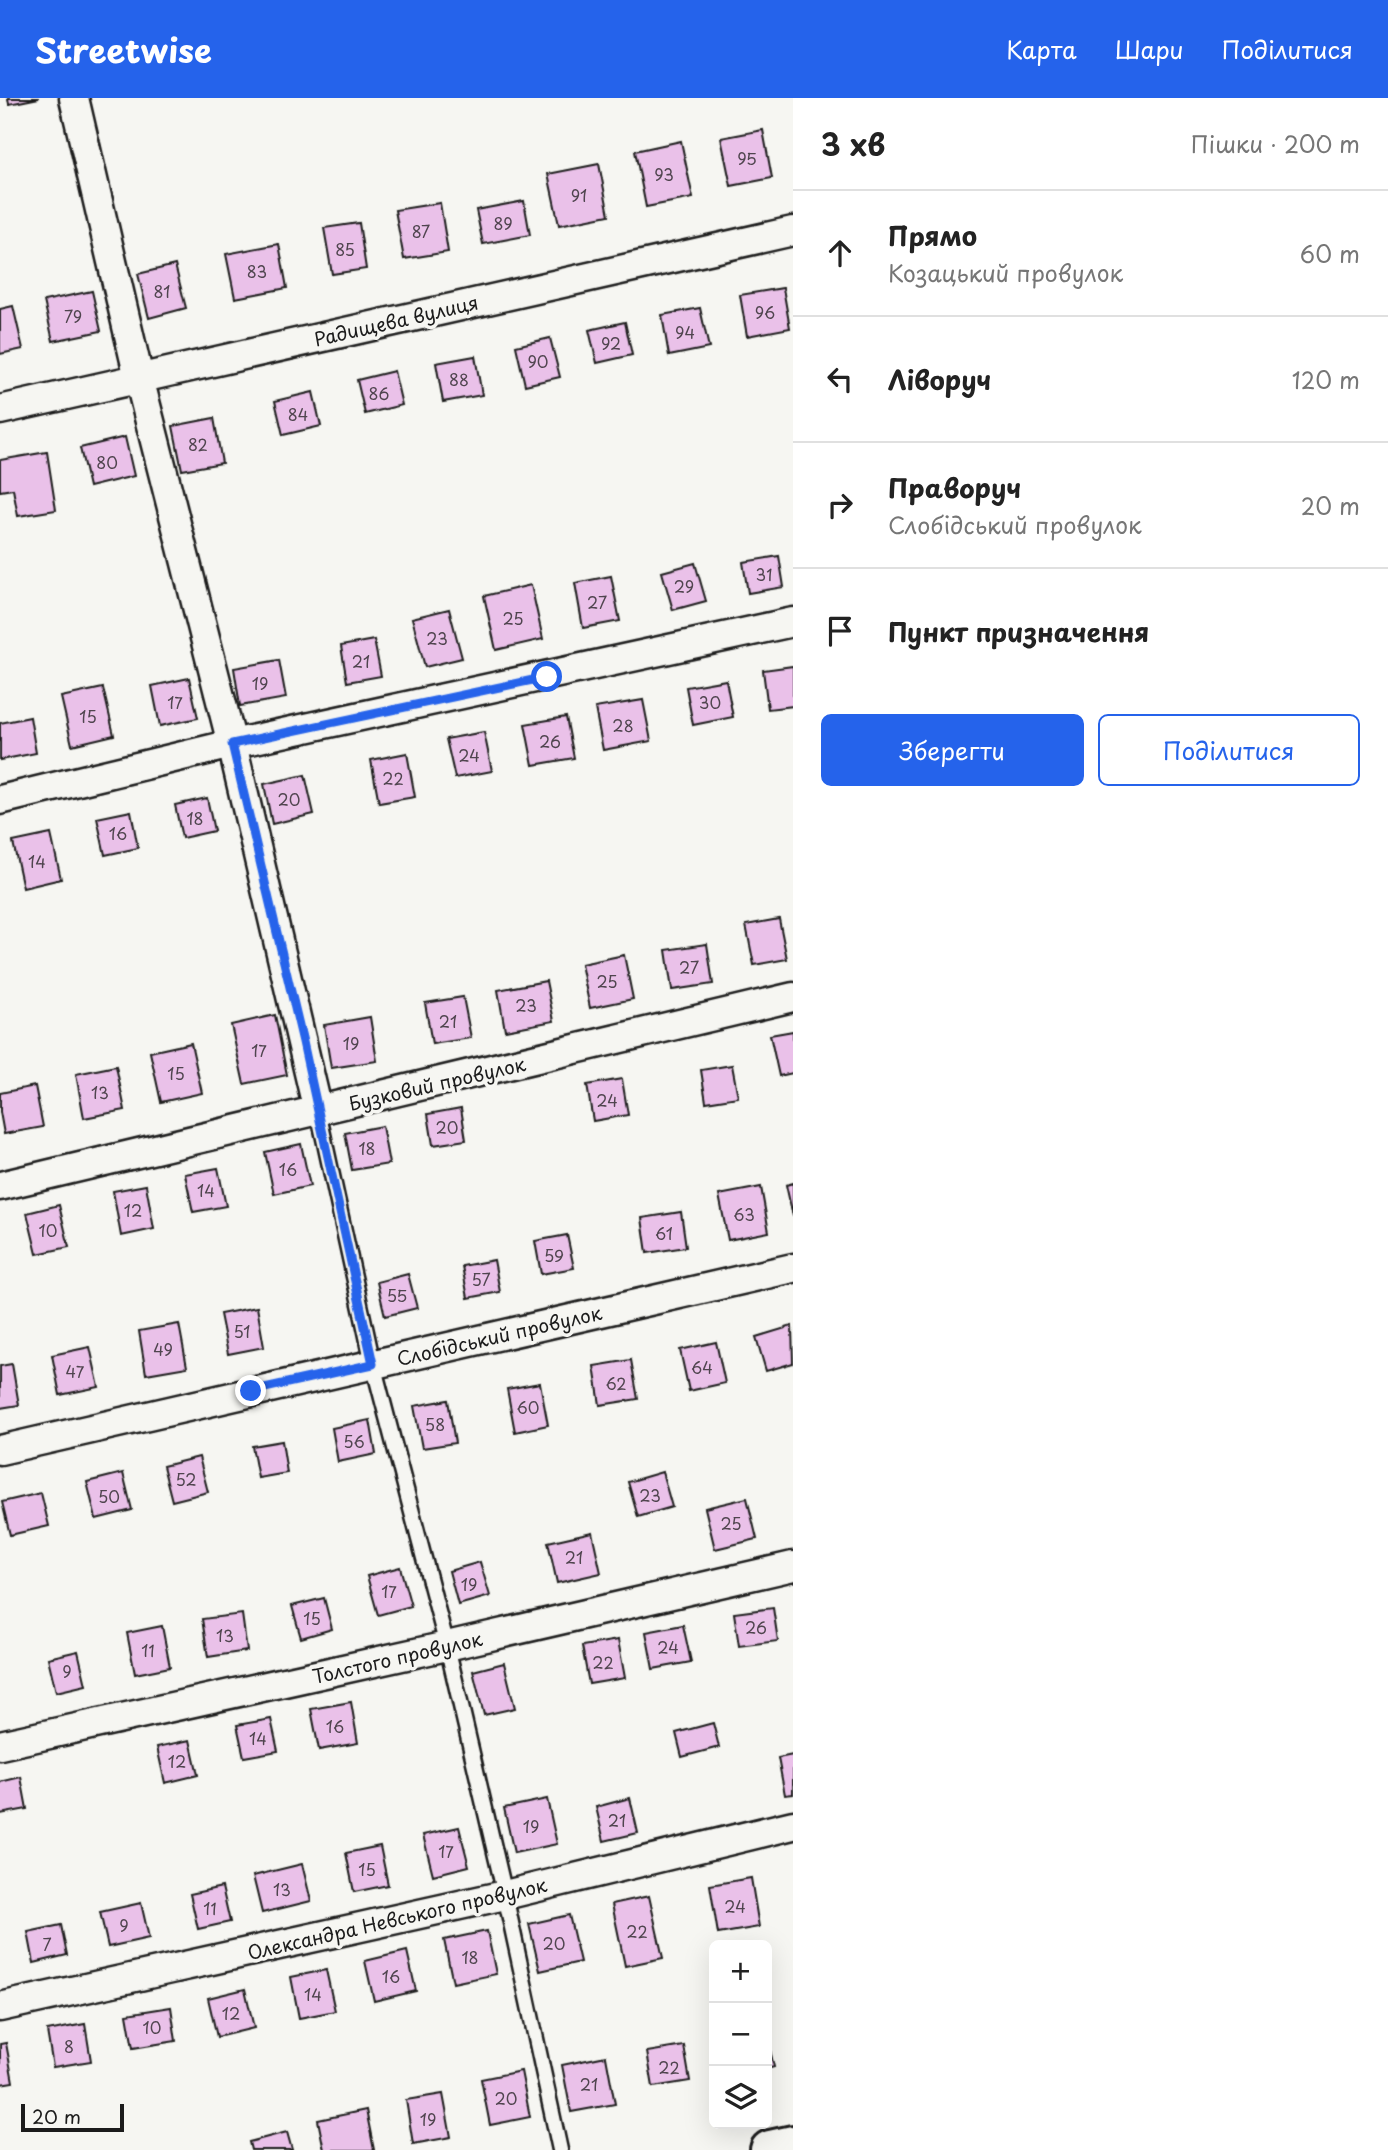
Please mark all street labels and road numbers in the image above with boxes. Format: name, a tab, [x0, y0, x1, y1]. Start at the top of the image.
street label: Радищева вулиця	[311, 287, 481, 353]
street label: Бузковий провулок	[346, 1049, 529, 1117]
street label: Слобідський провулок	[394, 1298, 605, 1372]
street label: Толстого провулок	[309, 1624, 485, 1690]
street label: Олександра Невського провулок	[245, 1870, 550, 1966]

